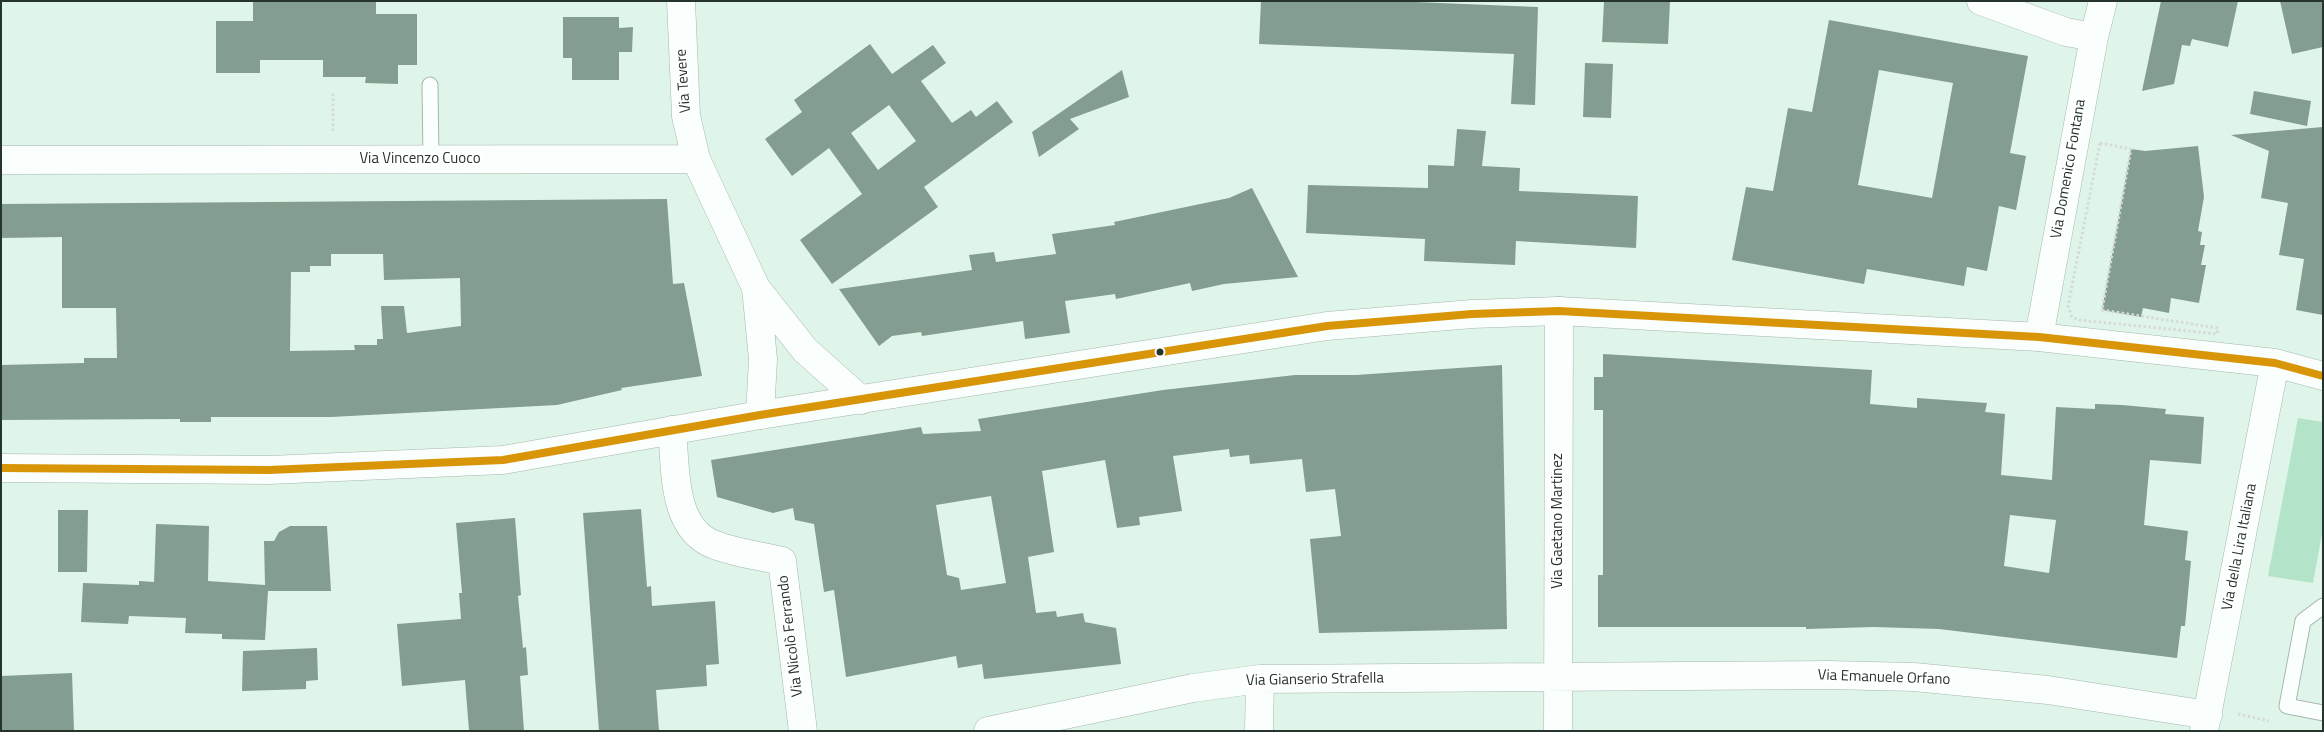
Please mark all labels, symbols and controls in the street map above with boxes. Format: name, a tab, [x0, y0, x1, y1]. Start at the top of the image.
street label: Via Tevere	[673, 48, 695, 114]
street label: Via Domenico Fontana	[2048, 98, 2090, 240]
street label: Via Vincenzo Cuoco	[359, 150, 481, 168]
unlabelled marker	[1155, 347, 1165, 357]
street label: Via Gaetano Martinez	[1549, 453, 1567, 589]
street label: Via della Lira Italiana	[2219, 482, 2261, 612]
street label: Via Nicolò Ferrando	[775, 574, 807, 698]
street label: Via Emanuele Orfano	[1817, 667, 1951, 689]
street label: Via Gianserio Strafella	[1246, 670, 1384, 690]

